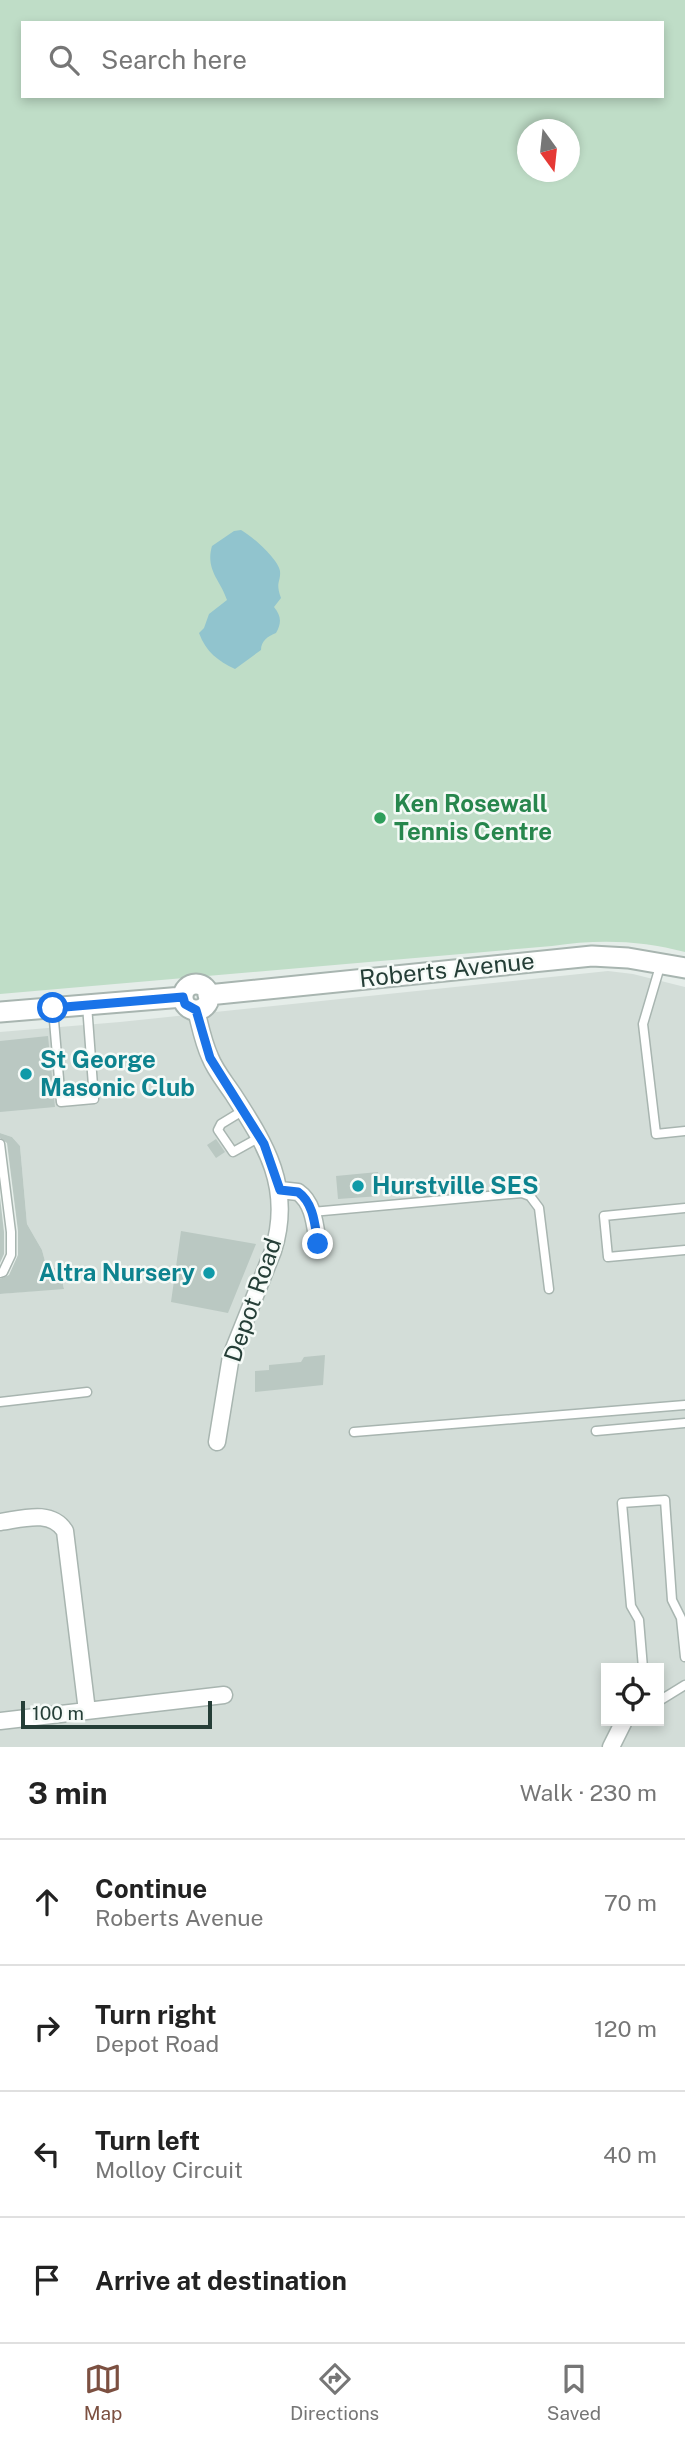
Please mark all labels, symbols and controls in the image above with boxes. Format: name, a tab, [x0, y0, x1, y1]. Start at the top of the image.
search box	[21, 21, 664, 98]
icon: search	[45, 41, 83, 79]
text: Search here	[101, 44, 247, 75]
north arrow	[517, 119, 580, 182]
place label: Ken Rosewall Tennis Centre	[394, 789, 552, 845]
marker: Ken Rosewall Tennis Centre	[372, 810, 388, 826]
street label: Roberts Avenue	[358, 946, 536, 992]
route start	[37, 992, 68, 1023]
place label: St George Masonic Club	[40, 1045, 195, 1101]
marker: St George Masonic Club	[18, 1066, 34, 1082]
place label: Hurstville SES	[372, 1171, 539, 1199]
marker: Hurstville SES	[350, 1178, 366, 1194]
route end	[302, 1228, 333, 1259]
street label: Depot Road	[218, 1234, 286, 1365]
place label: Altra Nursery	[39, 1258, 195, 1286]
marker: Altra Nursery	[201, 1265, 217, 1281]
map controls	[601, 1663, 664, 1726]
button: locate	[601, 1663, 664, 1726]
scale bar	[21, 1698, 212, 1730]
text: 100 m	[32, 1702, 84, 1724]
text: 3 min	[28, 1775, 107, 1811]
text: Walk · 230 m	[520, 1779, 657, 1806]
text: Continue	[95, 1873, 207, 1904]
icon: ahead	[28, 1883, 66, 1921]
text: 70 m	[604, 1889, 657, 1916]
text: Roberts Avenue	[95, 1904, 264, 1931]
text: Turn right	[95, 1999, 217, 2030]
icon: right	[28, 2009, 66, 2047]
text: 120 m	[594, 2015, 657, 2042]
text: Depot Road	[95, 2030, 219, 2057]
text: Turn left	[95, 2125, 200, 2156]
icon: left	[28, 2135, 66, 2173]
text: 40 m	[603, 2141, 657, 2168]
text: Molloy Circuit	[95, 2156, 243, 2183]
icon: arrive	[28, 2261, 66, 2299]
text: Arrive at destination	[95, 2265, 347, 2296]
tab: Map	[84, 2360, 122, 2424]
tab: Directions	[290, 2360, 379, 2424]
tab: Saved	[547, 2360, 601, 2424]

